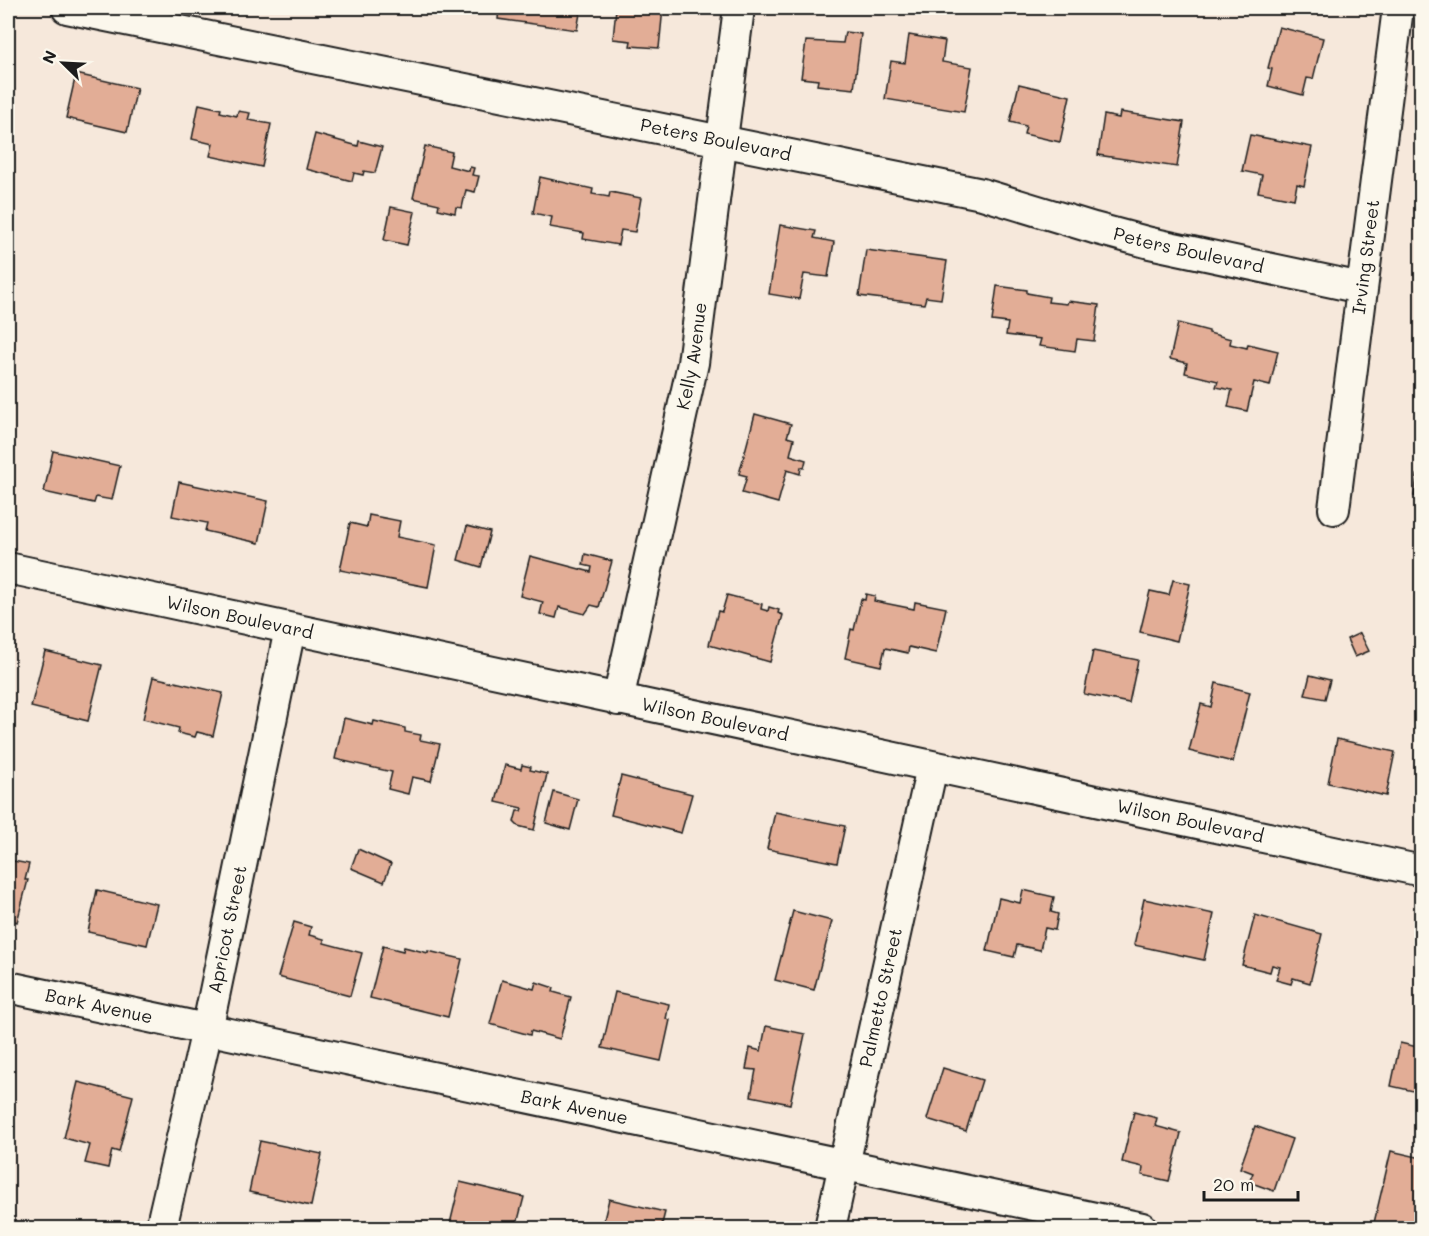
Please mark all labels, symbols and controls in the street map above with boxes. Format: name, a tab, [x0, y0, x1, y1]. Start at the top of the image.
north arrow	[33, 33, 93, 93]
text: N	[37, 47, 61, 67]
street label: Peters Boulevard	[638, 112, 794, 166]
street label: Irving Street	[1346, 198, 1384, 316]
street label: Peters Boulevard	[1111, 221, 1266, 278]
street label: Kelly Avenue	[670, 301, 712, 412]
street label: Wilson Boulevard	[164, 589, 316, 644]
street label: Wilson Boulevard	[639, 691, 791, 746]
street label: Wilson Boulevard	[1115, 793, 1266, 848]
street label: Apricot Street	[202, 863, 252, 996]
street label: Palmetto Street	[853, 925, 907, 1069]
street label: Bark Avenue	[43, 982, 155, 1028]
street label: Bark Avenue	[519, 1083, 630, 1129]
scale bar	[1204, 1164, 1298, 1202]
text: 20 m	[1213, 1172, 1254, 1196]

